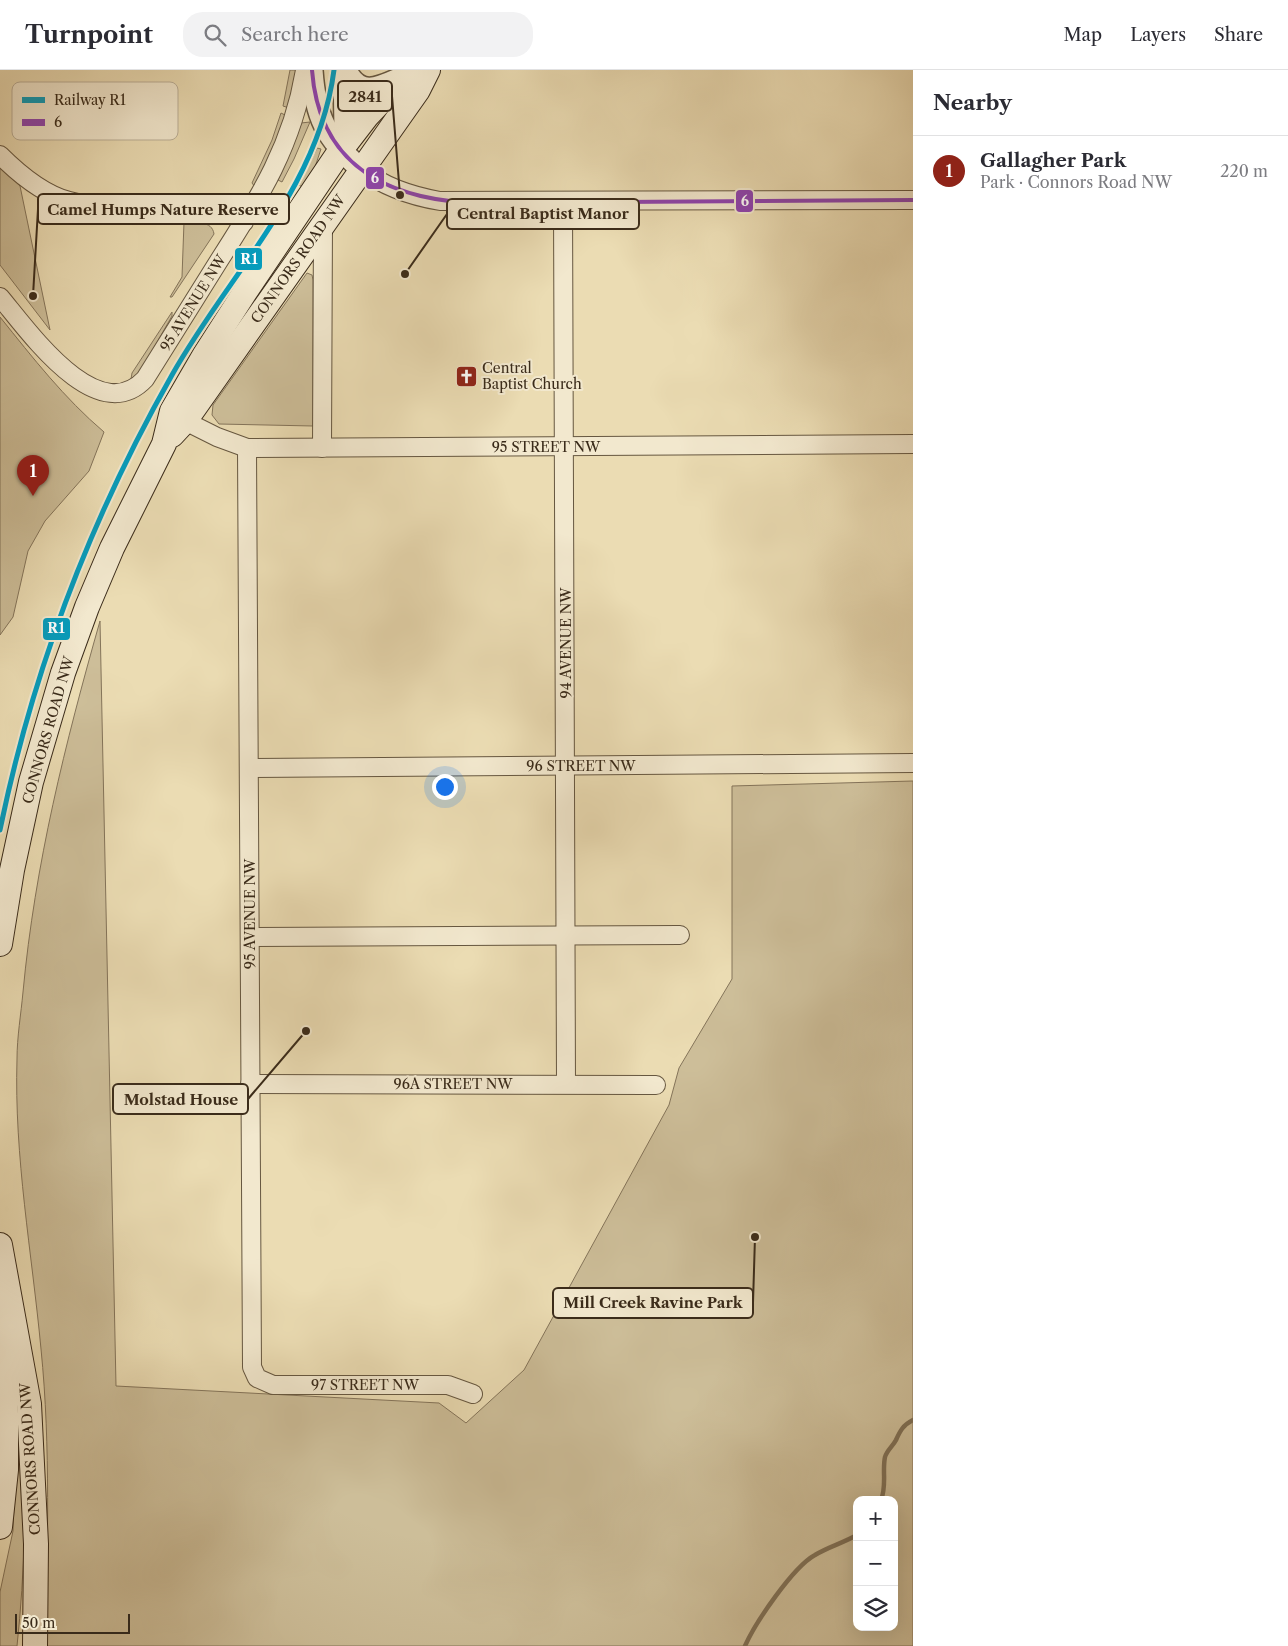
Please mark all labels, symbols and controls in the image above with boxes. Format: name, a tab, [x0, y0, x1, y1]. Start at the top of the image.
search box	[183, 12, 533, 57]
text: Turnpoint	[25, 20, 153, 49]
icon: search	[201, 21, 229, 49]
text: Search here	[241, 23, 349, 46]
text: Map	[1064, 24, 1102, 46]
text: Layers	[1130, 24, 1186, 46]
text: Share	[1214, 24, 1263, 46]
callout: 2841	[338, 81, 392, 111]
legend	[12, 82, 178, 140]
text: 2841	[348, 87, 382, 106]
text: Nearby	[933, 90, 1012, 115]
text: Railway R1	[54, 91, 126, 109]
text: 6	[54, 113, 62, 131]
text: Gallagher Park	[980, 149, 1126, 172]
text: 1	[945, 161, 953, 181]
text: 220 m	[1220, 161, 1268, 181]
line badge: 6	[365, 166, 385, 190]
text: 6	[371, 169, 379, 187]
text: Park · Connors Road NW	[980, 172, 1172, 192]
line badge: 6	[735, 189, 754, 213]
street label: CONNORS ROAD NW	[247, 191, 350, 327]
text: 6	[741, 192, 749, 210]
callout: Camel Humps Nature Reserve	[38, 194, 289, 224]
callout: Central Baptist Manor	[447, 199, 639, 229]
text: Camel Humps Nature Reserve	[47, 200, 279, 219]
text: Central Baptist Manor	[457, 204, 630, 223]
line badge: R1	[234, 247, 263, 271]
text: R1	[240, 250, 258, 268]
street label: 95 AVENUE NW	[156, 251, 230, 355]
place label: Central Baptist Church	[482, 359, 582, 393]
church icon: Central Baptist Church	[454, 364, 478, 388]
street label: 95 STREET NW	[492, 438, 601, 456]
pin: 1	[17, 455, 49, 496]
street label: 94 AVENUE NW	[557, 587, 575, 699]
line badge: R1	[42, 617, 71, 641]
text: R1	[47, 619, 65, 637]
street label: CONNORS ROAD NW	[18, 653, 78, 806]
street label: 96 STREET NW	[526, 757, 636, 775]
your location	[432, 774, 458, 800]
street label: 95 AVENUE NW	[241, 858, 259, 969]
street label: 96A STREET NW	[393, 1075, 513, 1093]
callout: Molstad House	[113, 1084, 248, 1114]
text: Molstad House	[124, 1090, 238, 1109]
callout: Mill Creek Ravine Park	[553, 1288, 753, 1318]
text: Mill Creek Ravine Park	[563, 1293, 744, 1312]
street label: 97 STREET NW	[311, 1376, 420, 1394]
street label: CONNORS ROAD NW	[16, 1382, 44, 1536]
map controls	[853, 1496, 898, 1631]
button: +	[853, 1496, 898, 1541]
button: −	[853, 1541, 898, 1586]
button: layers	[853, 1586, 898, 1631]
scale bar	[15, 1611, 130, 1634]
text: 50 m	[22, 1614, 55, 1632]

